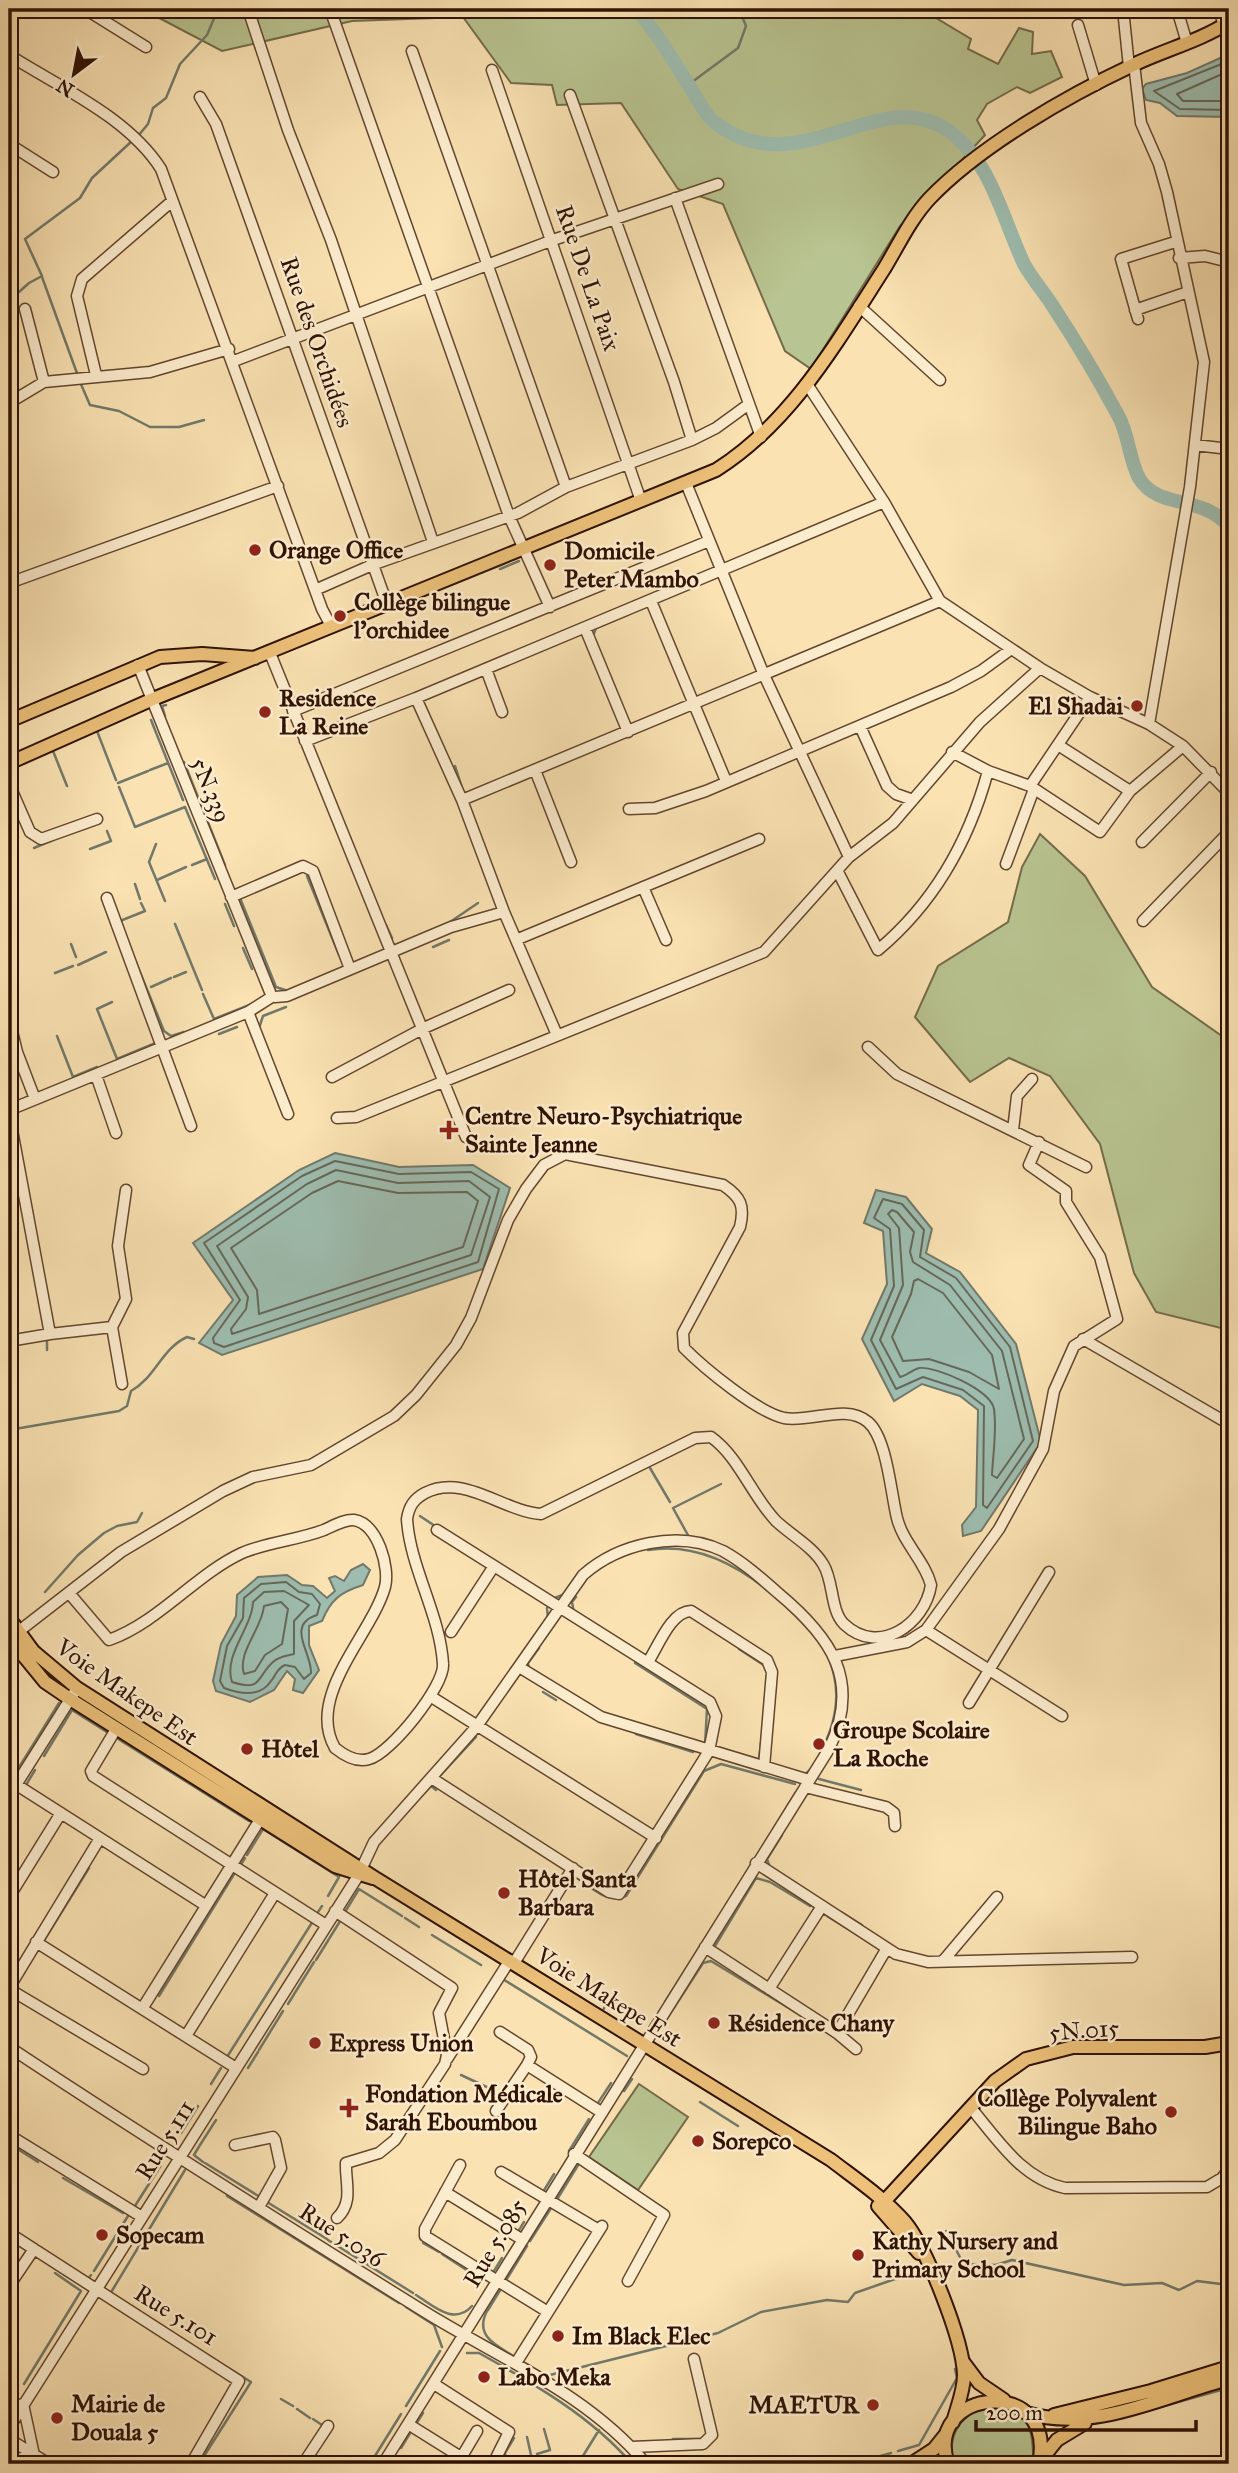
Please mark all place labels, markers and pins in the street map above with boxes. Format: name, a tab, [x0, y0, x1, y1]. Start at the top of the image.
place label: Orange Office	[269, 535, 403, 565]
place label: Domicile Peter Mambo	[564, 536, 699, 594]
marker: Orange Office	[247, 542, 263, 558]
marker: Domicile Peter Mambo	[542, 557, 558, 573]
place label: Collège bilingue l'orchidee	[353, 587, 510, 645]
marker: Collège bilingue l'orchidee	[332, 608, 348, 624]
place label: Residence La Reine	[279, 683, 376, 741]
place label: El Shadai	[1028, 691, 1123, 721]
marker: El Shadai	[1129, 698, 1145, 714]
marker: Residence La Reine	[257, 704, 273, 720]
place label: Centre Neuro-Psychiatrique Sainte Jeanne	[465, 1101, 742, 1159]
marker: Centre Neuro-Psychiatrique Sainte Jeanne	[439, 1120, 459, 1140]
place label: Groupe Scolaire La Roche	[833, 1715, 990, 1773]
place label: Hôtel	[261, 1734, 319, 1764]
marker: Groupe Scolaire La Roche	[811, 1736, 827, 1752]
marker: Hôtel	[239, 1741, 255, 1757]
place label: Hôtel Santa Barbara	[518, 1864, 637, 1922]
marker: Hôtel Santa Barbara	[496, 1885, 512, 1901]
place label: Résidence Chany	[728, 2008, 896, 2038]
marker: Résidence Chany	[706, 2015, 722, 2031]
place label: Express Union	[329, 2028, 473, 2058]
marker: Express Union	[307, 2035, 323, 2051]
place label: Fondation Médicale Sarah Eboumbou	[365, 2079, 563, 2137]
place label: Collège Polyvalent Bilingue Baho	[977, 2083, 1158, 2141]
marker: Fondation Médicale Sarah Eboumbou	[339, 2098, 359, 2118]
marker: Collège Polyvalent Bilingue Baho	[1163, 2104, 1179, 2120]
place label: Sorepco	[712, 2126, 791, 2156]
marker: Sorepco	[690, 2133, 706, 2149]
place label: Sopecam	[116, 2220, 205, 2250]
place label: Kathy Nursery and Primary School	[872, 2226, 1059, 2284]
marker: Sopecam	[94, 2227, 110, 2243]
marker: Kathy Nursery and Primary School	[850, 2247, 866, 2263]
place label: Im Black Elec	[572, 2321, 710, 2351]
marker: Im Black Elec	[550, 2328, 566, 2344]
place label: Labo Meka	[498, 2362, 612, 2392]
marker: Labo Meka	[476, 2369, 492, 2385]
place label: Mairie de Douala 5	[71, 2389, 165, 2447]
place label: MAETUR	[749, 2390, 860, 2420]
marker: MAETUR	[865, 2397, 881, 2413]
marker: Mairie de Douala 5	[49, 2410, 65, 2426]

